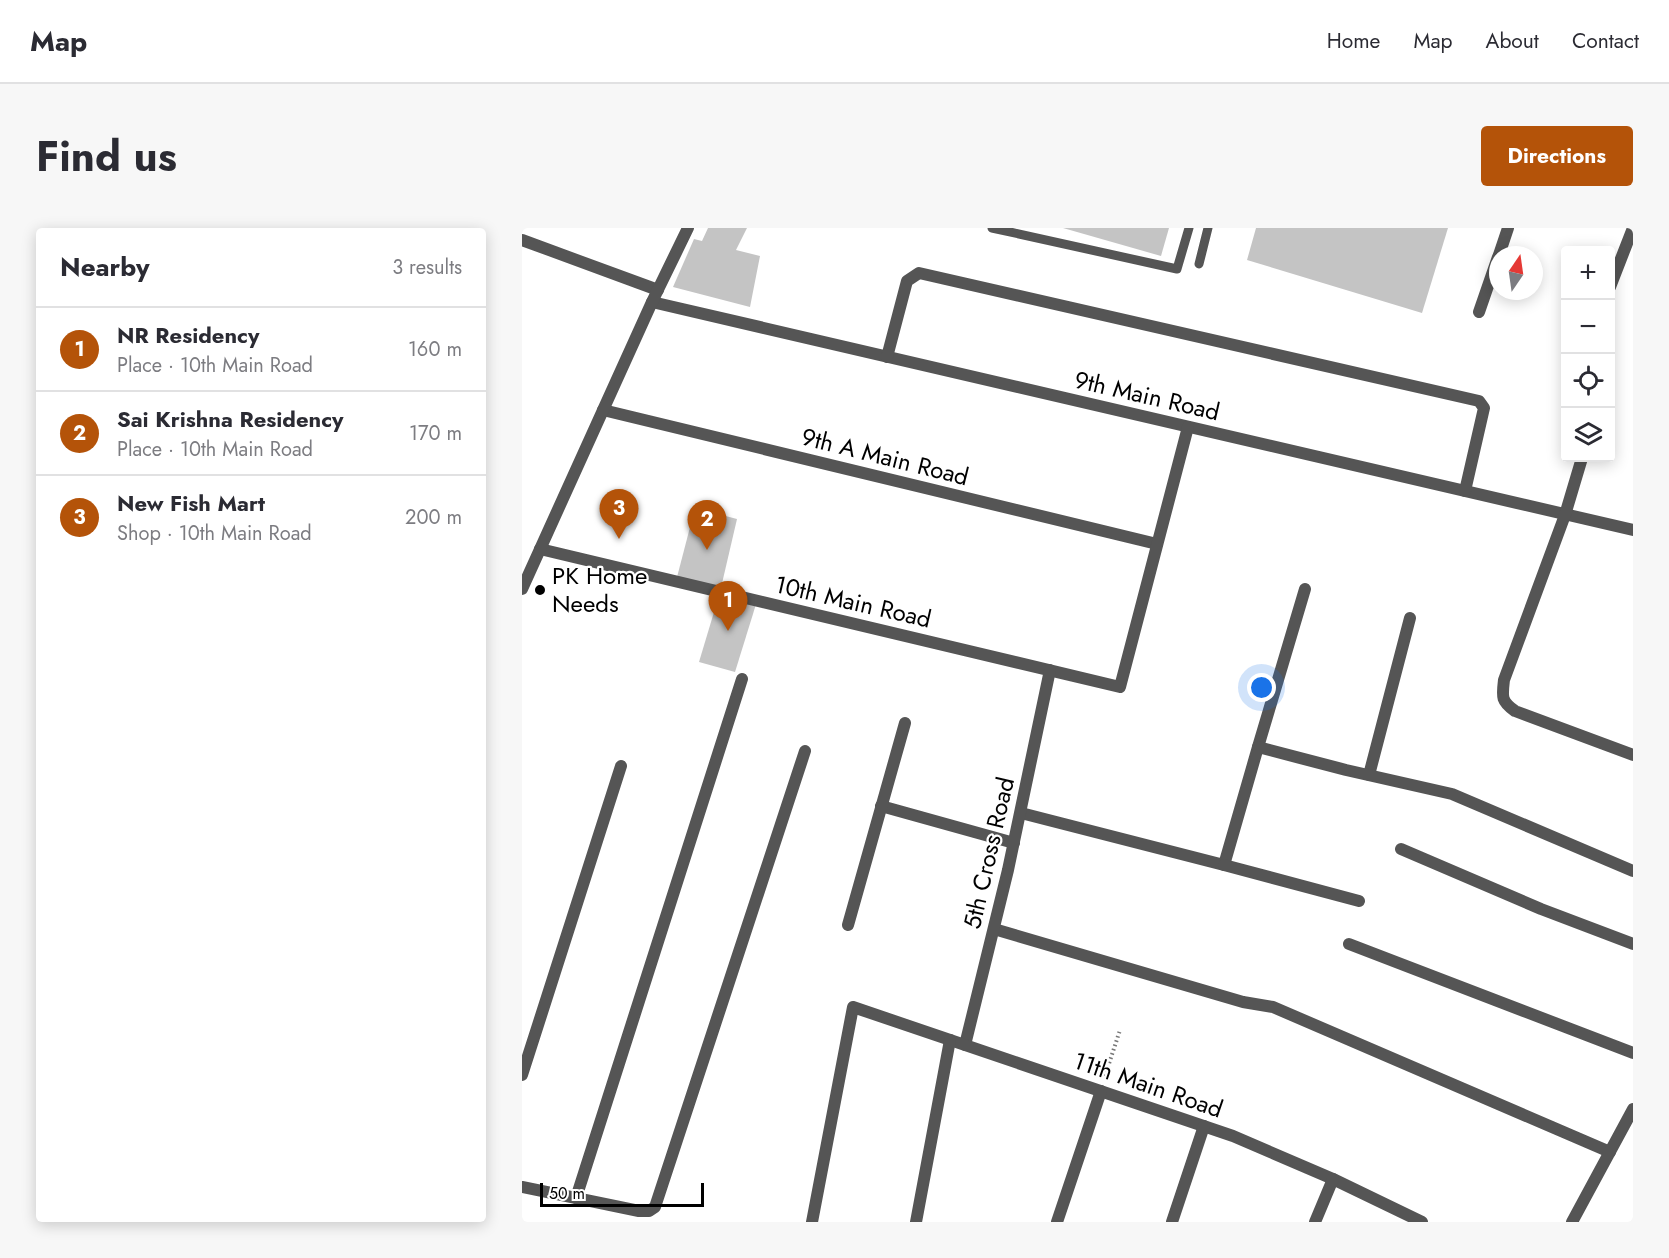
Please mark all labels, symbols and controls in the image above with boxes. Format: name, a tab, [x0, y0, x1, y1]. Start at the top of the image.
text: Map	[30, 21, 87, 62]
text: Home	[1327, 26, 1380, 56]
text: Map	[1413, 26, 1453, 56]
text: About	[1486, 26, 1539, 56]
text: Contact	[1572, 26, 1639, 56]
text: Find us	[36, 126, 177, 187]
button: Directions	[1481, 126, 1633, 186]
north arrow	[1489, 246, 1543, 300]
map controls	[1561, 246, 1615, 462]
button: +	[1561, 246, 1615, 300]
text: Nearby	[60, 248, 149, 286]
text: 3 results	[392, 253, 462, 282]
button: −	[1561, 300, 1615, 354]
text: NR Residency	[117, 319, 259, 351]
text: 1	[74, 335, 85, 364]
text: 160 m	[408, 335, 462, 364]
text: Place · 10th Main Road	[117, 351, 313, 380]
button: locate	[1561, 354, 1615, 408]
street label: 9th Main Road	[1071, 362, 1223, 429]
text: Sai Krishna Residency	[117, 403, 344, 435]
button: layers	[1561, 408, 1615, 462]
text: 2	[73, 419, 86, 448]
text: 170 m	[409, 419, 462, 448]
street label: 9th A Main Road	[798, 419, 972, 494]
text: Place · 10th Main Road	[117, 435, 313, 464]
text: New Fish Mart	[117, 487, 265, 519]
pin: 3	[600, 490, 638, 539]
pin: 2	[688, 500, 726, 550]
text: 3	[73, 503, 86, 532]
text: 200 m	[405, 503, 462, 532]
text: Shop · 10th Main Road	[117, 519, 312, 548]
place label: PK Home Needs	[552, 558, 647, 621]
street label: 10th Main Road	[771, 567, 935, 637]
pin: 1	[708, 582, 748, 631]
marker: PK Home Needs	[533, 583, 547, 597]
your location	[1247, 673, 1276, 702]
street label: 5th Cross Road	[954, 774, 1023, 932]
street label: 11th Main Road	[1069, 1043, 1228, 1126]
scale bar	[540, 1180, 704, 1208]
text: 50 m	[549, 1182, 585, 1205]

